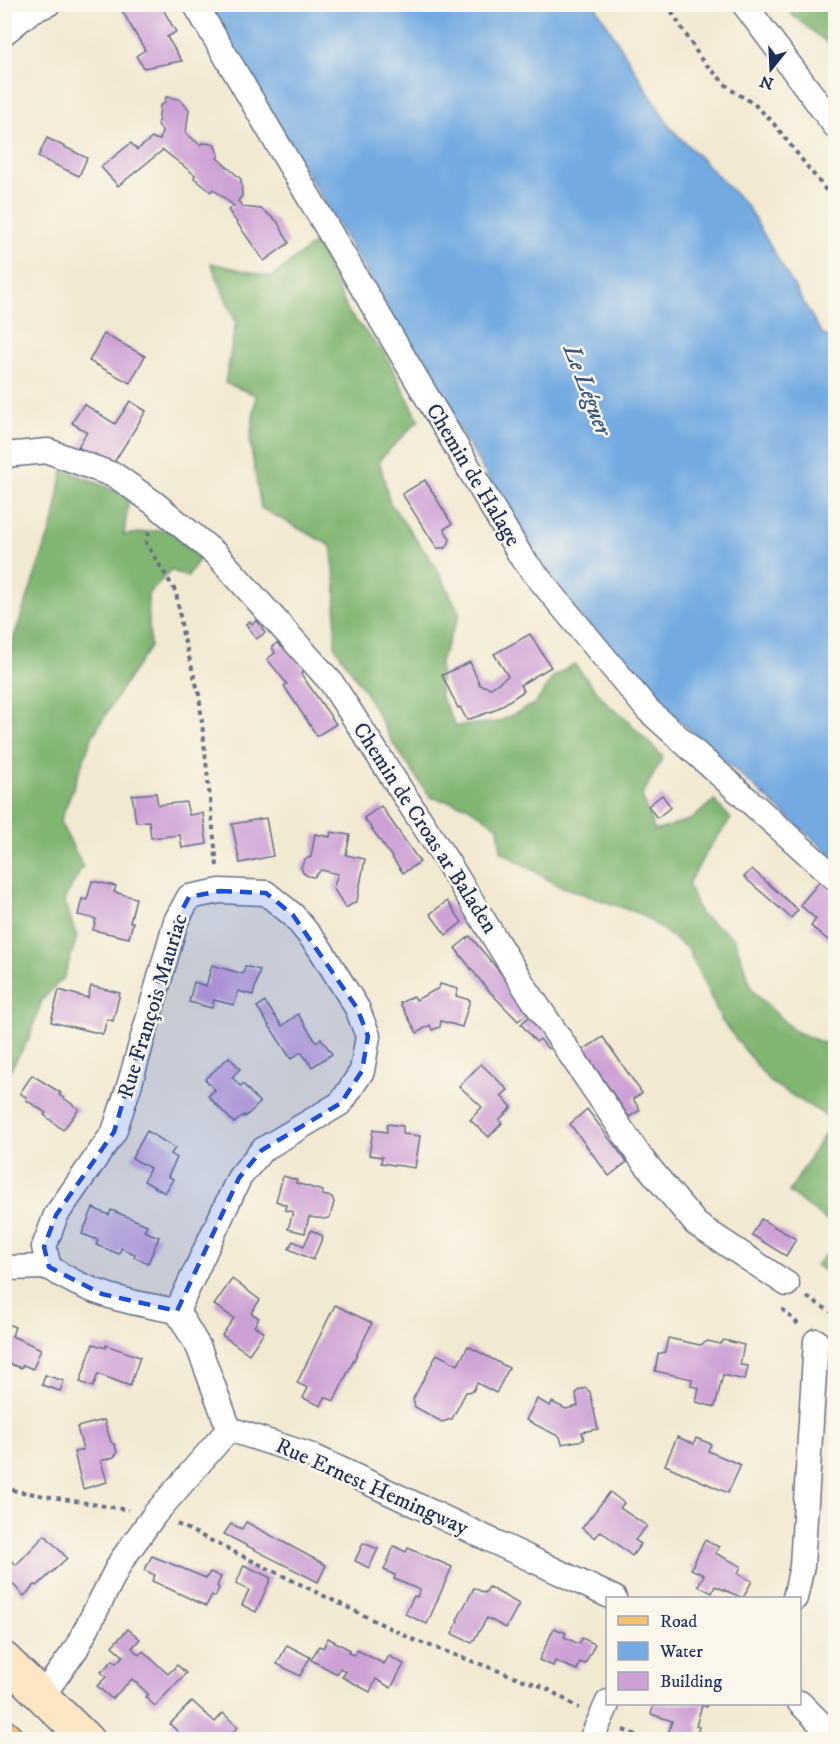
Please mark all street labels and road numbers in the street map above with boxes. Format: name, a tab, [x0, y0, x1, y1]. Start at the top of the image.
street label: Chemin de Halage	[420, 399, 526, 551]
street label: Chemin de Croas ar Baladen	[347, 717, 504, 939]
street label: Rue François Mauriac	[112, 911, 194, 1101]
street label: Rue Ernest Hemingway	[271, 1432, 473, 1542]

